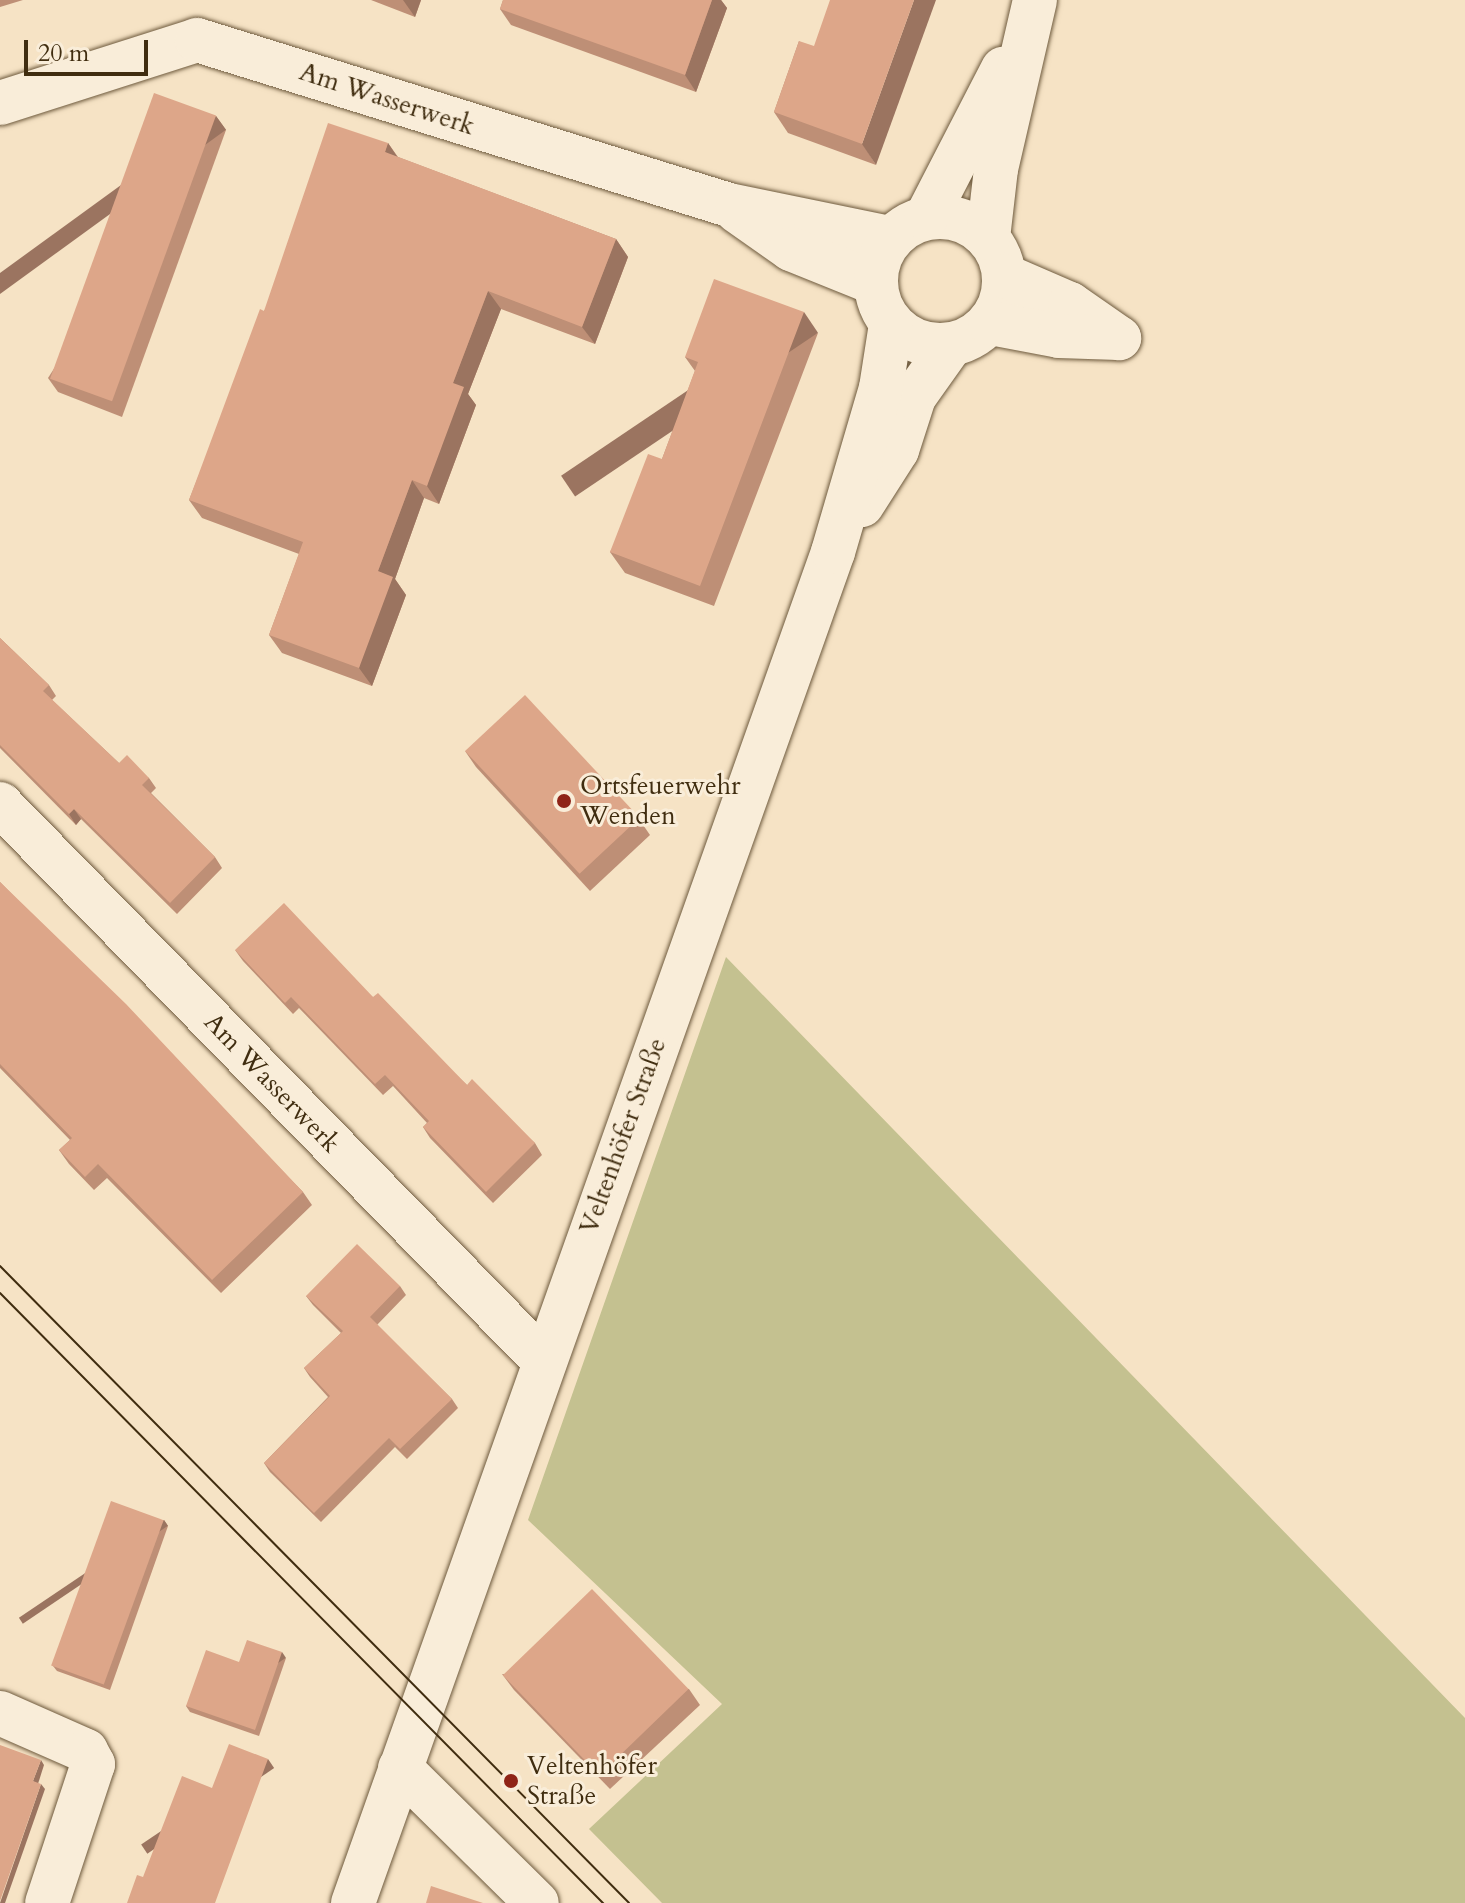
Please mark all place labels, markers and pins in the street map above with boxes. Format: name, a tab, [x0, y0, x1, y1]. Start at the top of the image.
place label: Ortsfeuerwehr Wenden	[580, 770, 741, 832]
marker: Ortsfeuerwehr Wenden	[555, 792, 573, 810]
place label: Veltenhöfer Straße	[527, 1750, 657, 1812]
marker: Veltenhöfer Straße	[502, 1772, 520, 1790]

